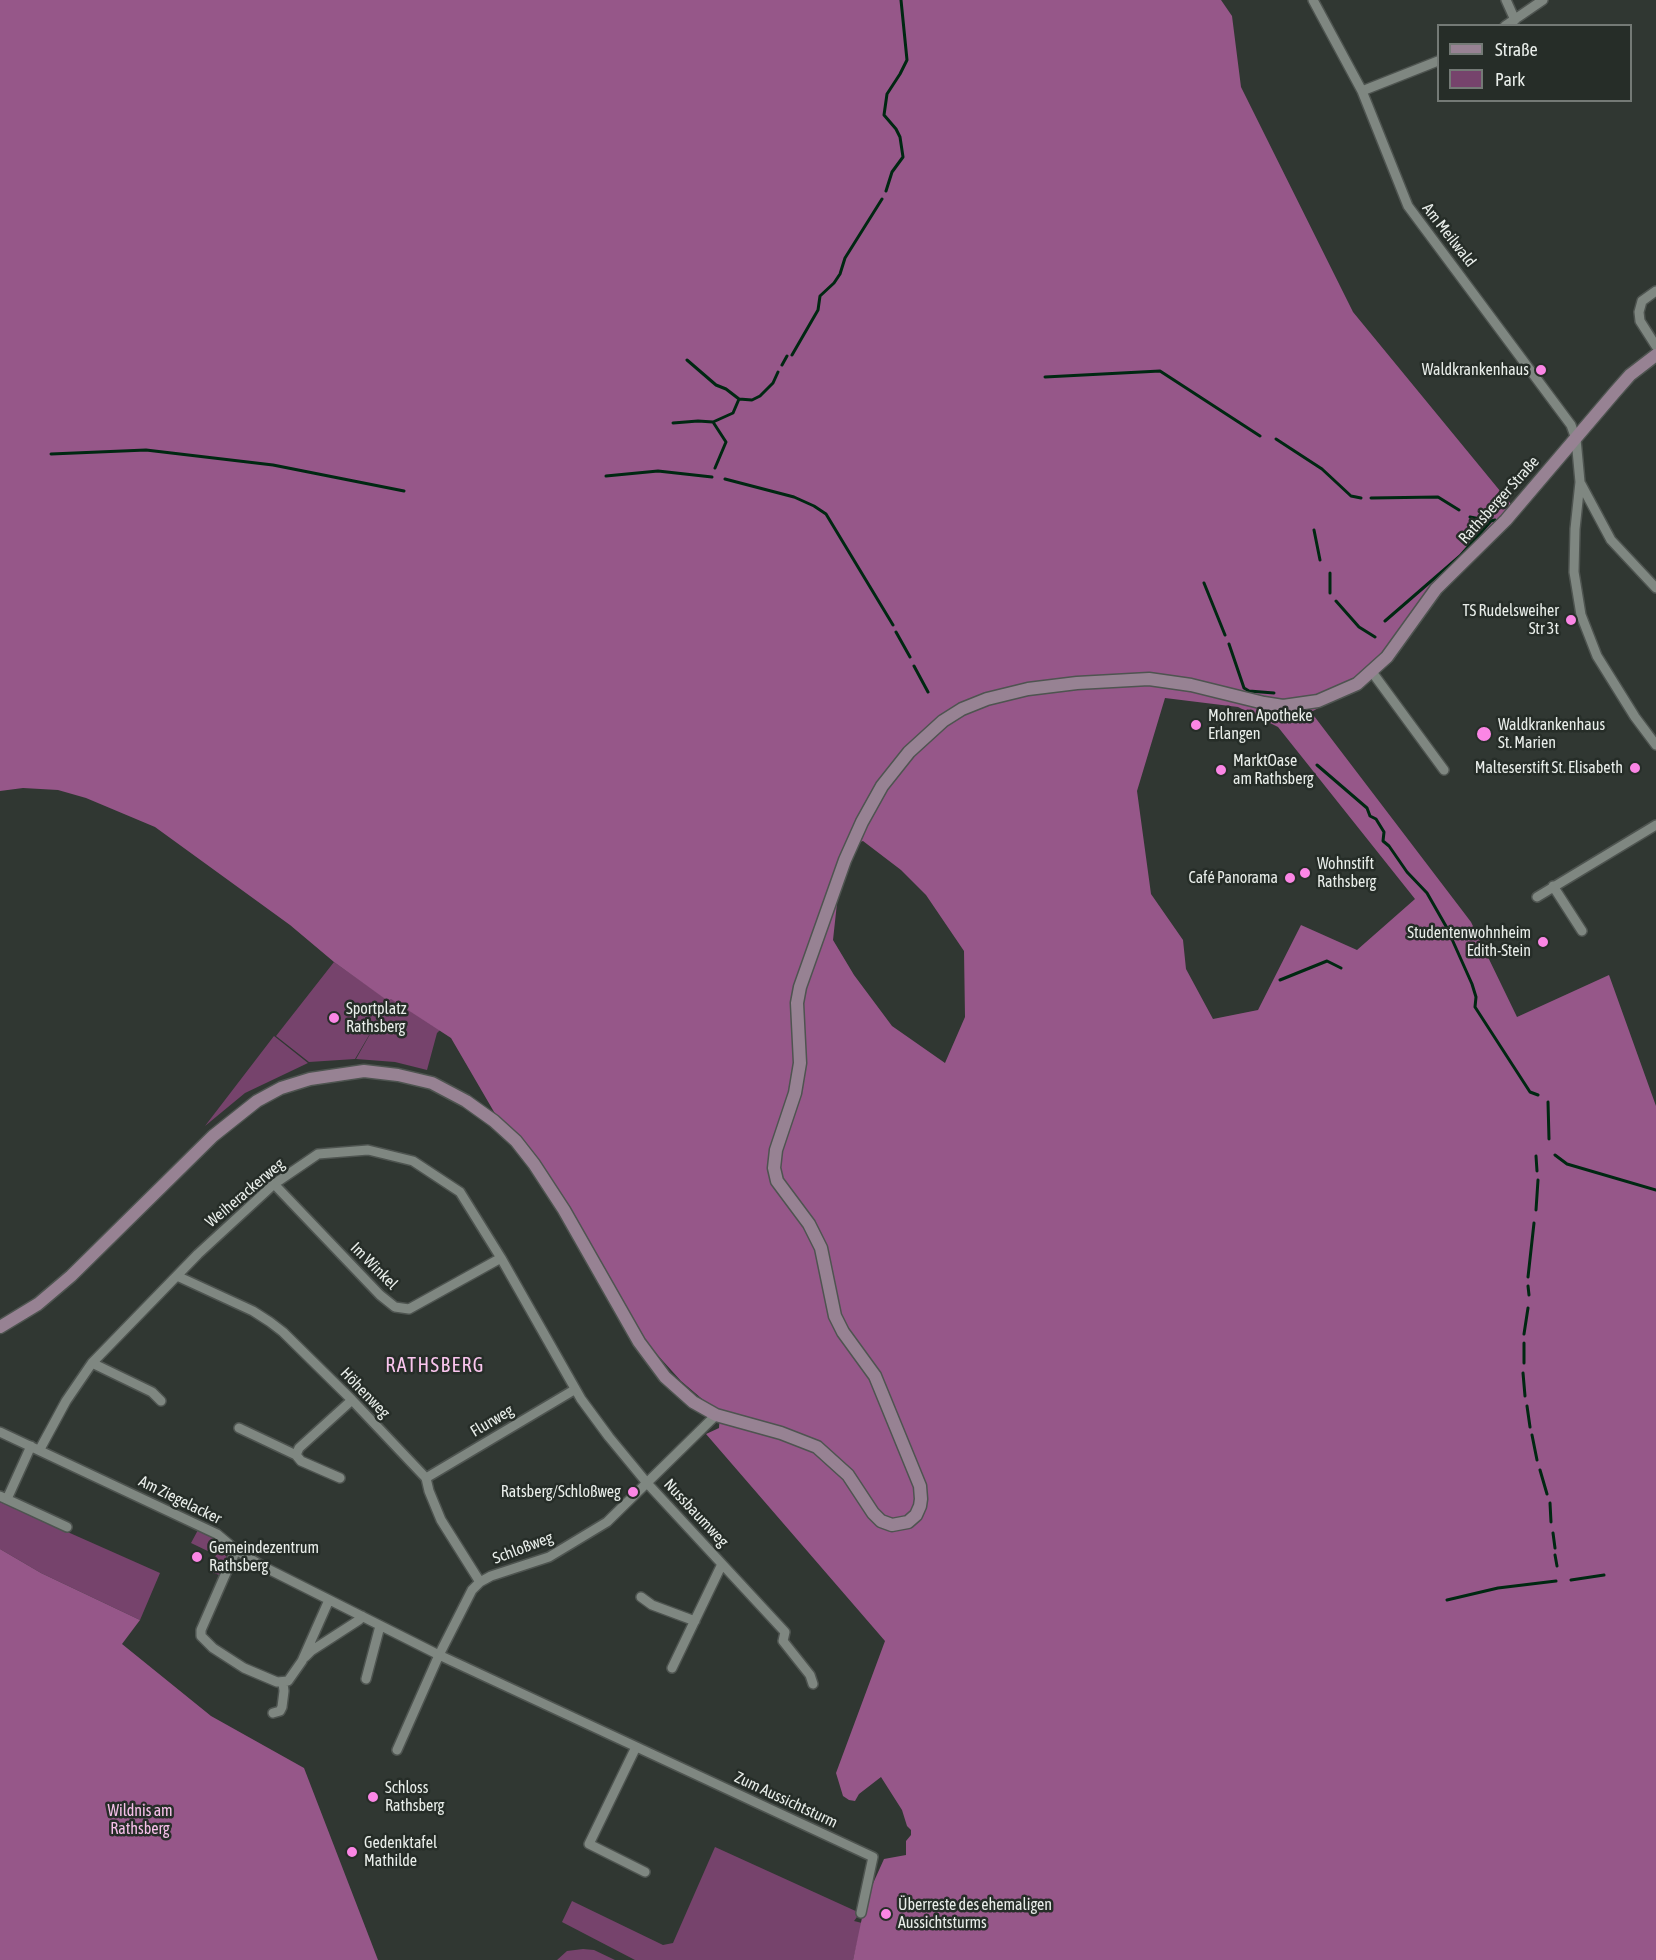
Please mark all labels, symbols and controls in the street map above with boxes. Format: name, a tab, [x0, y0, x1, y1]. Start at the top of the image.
legend	[1437, 24, 1632, 102]
text: Straße	[1495, 39, 1538, 60]
text: Park	[1495, 69, 1525, 90]
street label: Am Meilwald	[1418, 199, 1480, 271]
place label: Waldkrankenhaus	[1422, 360, 1529, 380]
marker: Waldkrankenhaus	[1534, 363, 1548, 377]
street label: Rathsberger Straße	[1455, 452, 1543, 548]
place label: TS Rudelsweiher Str 3t	[1463, 601, 1559, 639]
marker: TS Rudelsweiher Str 3t	[1564, 613, 1578, 627]
place label: Mohren Apotheke Erlangen	[1208, 706, 1312, 744]
place label: Waldkrankenhaus St. Marien	[1498, 715, 1605, 753]
marker: Mohren Apotheke Erlangen	[1189, 718, 1203, 732]
marker: Waldkrankenhaus St. Marien	[1475, 725, 1493, 743]
place label: MarktOase am Rathsberg	[1233, 751, 1314, 789]
place label: Malteserstift St. Elisabeth	[1475, 758, 1623, 778]
marker: Malteserstift St. Elisabeth	[1628, 761, 1642, 775]
marker: MarktOase am Rathsberg	[1214, 763, 1228, 777]
place label: Wohnstift Rathsberg	[1317, 854, 1376, 892]
marker: Wohnstift Rathsberg	[1298, 866, 1312, 880]
place label: Café Panorama	[1188, 868, 1278, 888]
marker: Café Panorama	[1283, 871, 1297, 885]
place label: Studentenwohnheim Edith-Stein	[1407, 923, 1531, 961]
marker: Studentenwohnheim Edith-Stein	[1536, 935, 1550, 949]
place label: Sportplatz Rathsberg	[346, 999, 407, 1037]
marker: Sportplatz Rathsberg	[327, 1011, 341, 1025]
street label: Weiherackerweg	[202, 1154, 288, 1232]
street label: Im Winkel	[346, 1238, 402, 1294]
district label: RATHSBERG	[385, 1354, 485, 1378]
street label: Höhenweg	[336, 1364, 394, 1422]
street label: Flurweg	[467, 1401, 517, 1441]
street label: Am Ziegelacker	[135, 1472, 225, 1528]
street label: Nussbaumweg	[660, 1475, 732, 1551]
place label: Ratsberg/Schloßweg	[501, 1482, 621, 1502]
marker: Ratsberg/Schloßweg	[626, 1485, 640, 1499]
street label: Schloßweg	[490, 1528, 556, 1568]
place label: Gemeindezentrum Rathsberg	[209, 1538, 319, 1576]
marker: Gemeindezentrum Rathsberg	[190, 1550, 204, 1564]
street label: Zum Aussichtsturm	[731, 1768, 841, 1832]
place label: Schloss Rathsberg	[385, 1778, 444, 1816]
marker: Schloss Rathsberg	[366, 1790, 380, 1804]
park label: Wildnis am Rathsberg	[107, 1801, 173, 1839]
place label: Gedenktafel Mathilde	[364, 1833, 437, 1871]
marker: Gedenktafel Mathilde	[345, 1845, 359, 1859]
place label: Überreste des ehemaligen Aussichtsturms	[898, 1895, 1052, 1933]
marker: Überreste des ehemaligen Aussichtsturms	[879, 1907, 893, 1921]

